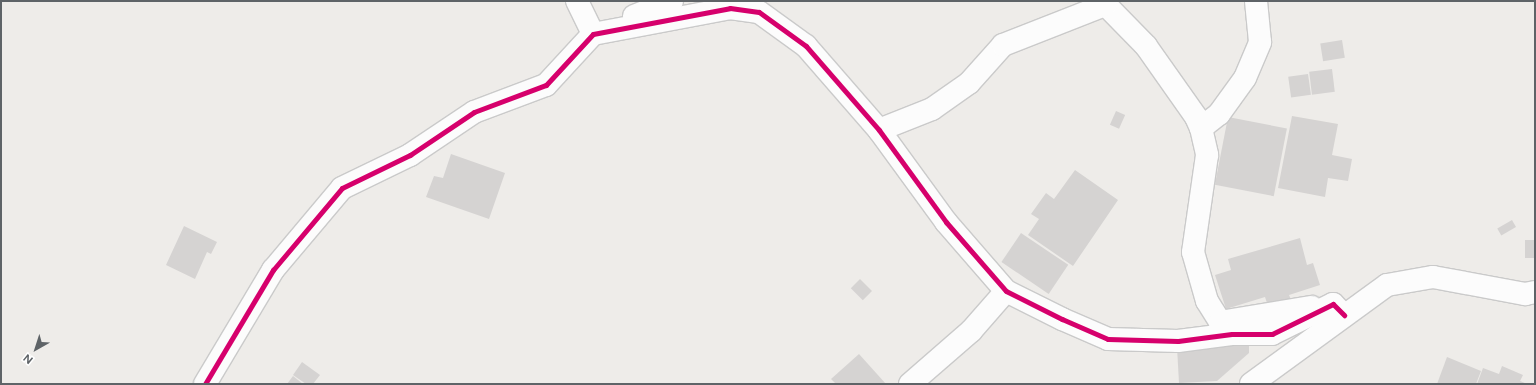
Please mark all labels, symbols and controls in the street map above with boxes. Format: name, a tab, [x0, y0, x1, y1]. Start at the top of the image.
north arrow	[16, 329, 56, 369]
text: N	[21, 351, 36, 366]

